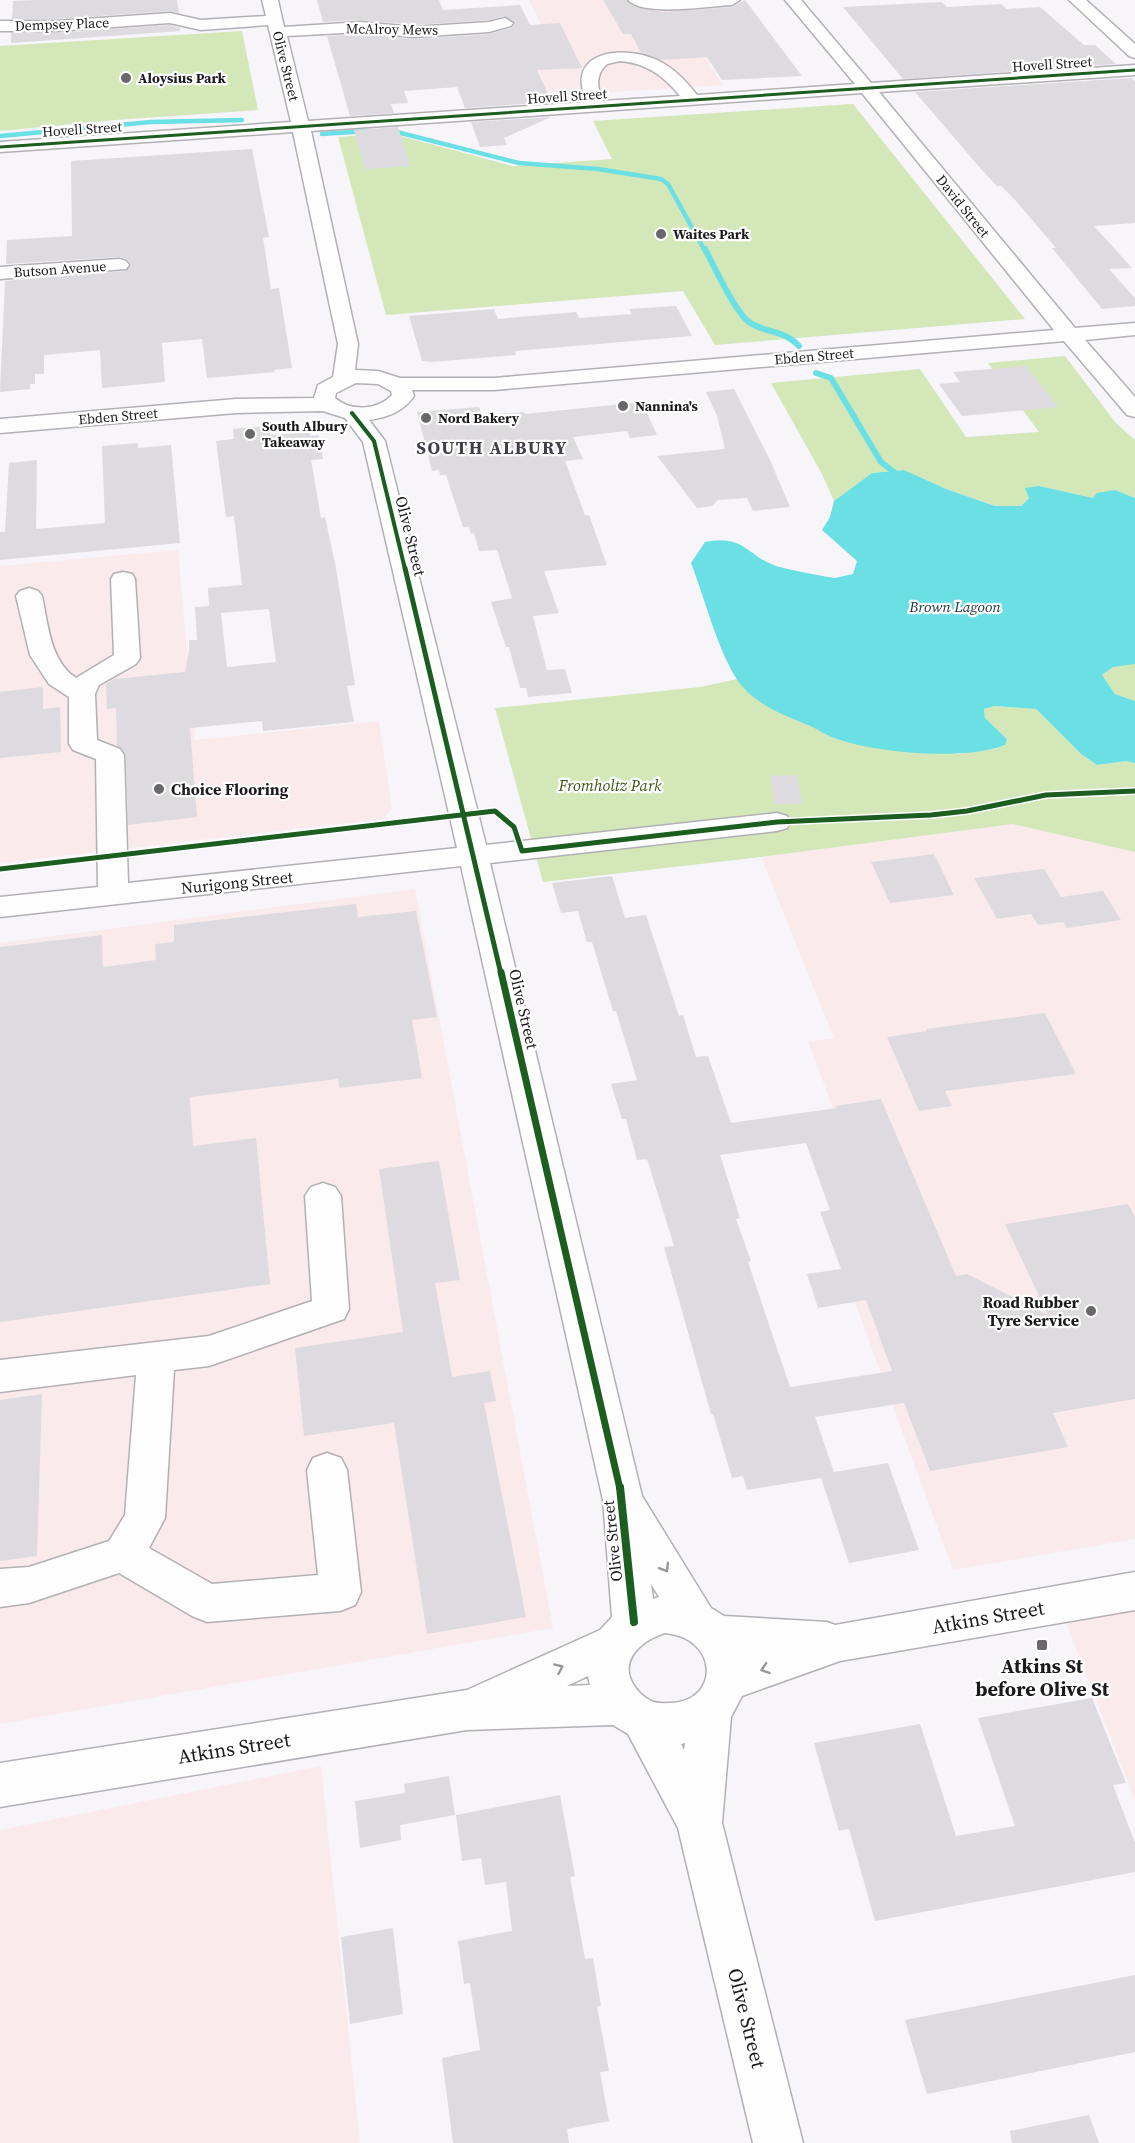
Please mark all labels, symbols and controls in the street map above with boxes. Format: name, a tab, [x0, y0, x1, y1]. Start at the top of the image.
street label: Dempsey Place	[14, 12, 110, 36]
street label: McAlroy Mews	[346, 18, 438, 40]
street label: Olive Street	[268, 29, 304, 103]
street label: Hovell Street	[1011, 51, 1093, 77]
place label: Aloysius Park	[138, 68, 227, 88]
marker: Aloysius Park	[119, 71, 133, 85]
street label: Hovell Street	[526, 83, 608, 109]
street label: Hovell Street	[41, 116, 123, 142]
street label: David Street	[931, 170, 995, 242]
place label: Waites Park	[673, 224, 750, 244]
marker: Waites Park	[654, 227, 668, 241]
street label: Butson Avenue	[13, 256, 107, 282]
street label: Ebden Street	[774, 343, 855, 369]
place label: Nannina's	[635, 396, 699, 416]
marker: Nannina's	[616, 399, 630, 413]
street label: Ebden Street	[78, 403, 159, 429]
place label: Nord Bakery	[438, 408, 520, 428]
marker: Nord Bakery	[419, 411, 433, 425]
place label: South Albury Takeaway	[262, 416, 348, 452]
marker: South Albury Takeaway	[243, 427, 257, 441]
district label: SOUTH ALBURY	[416, 435, 568, 460]
street label: Olive Street	[390, 494, 432, 579]
water label: Brown Lagoon	[908, 596, 1001, 617]
park label: Fromholtz Park	[557, 774, 662, 796]
place label: Choice Flooring	[171, 778, 289, 800]
marker: Choice Flooring	[152, 782, 166, 796]
street label: Nurigong Street	[180, 865, 295, 899]
street label: Olive Street	[504, 967, 544, 1052]
place label: Road Rubber Tyre Service	[982, 1291, 1080, 1331]
marker: Road Rubber Tyre Service	[1084, 1304, 1098, 1318]
street label: Olive Street	[597, 1498, 627, 1583]
one-way arrow	[657, 1562, 669, 1572]
street label: Atkins Street	[930, 1593, 1047, 1641]
marker: Atkins St before Olive St	[1035, 1638, 1049, 1652]
place label: Atkins St before Olive St	[975, 1652, 1110, 1703]
one-way arrow	[760, 1661, 771, 1674]
one-way arrow	[553, 1664, 564, 1676]
street label: Atkins Street	[176, 1725, 293, 1771]
street label: Olive Street	[721, 1965, 773, 2071]

